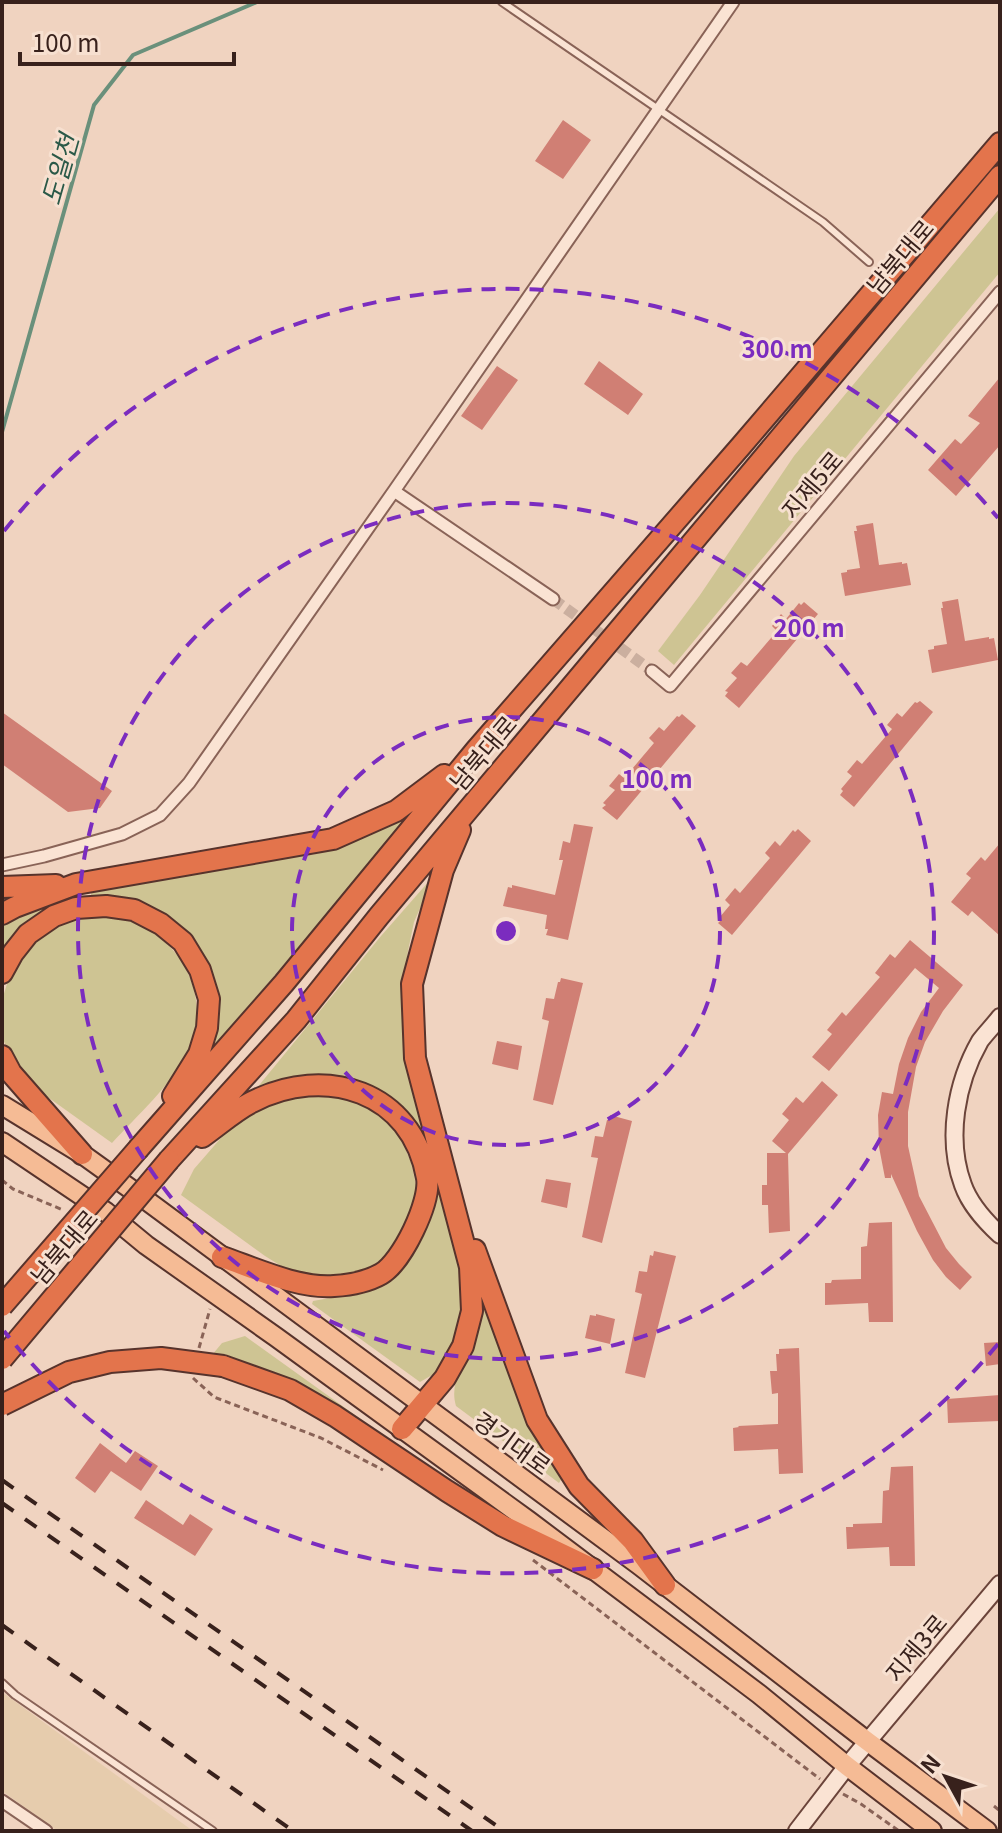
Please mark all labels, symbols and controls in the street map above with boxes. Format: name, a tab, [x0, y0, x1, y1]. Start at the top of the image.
scale bar	[20, 16, 234, 66]
text: 100 m	[32, 24, 100, 59]
water label: 도일천	[30, 126, 87, 209]
street label: 남북대로	[857, 211, 941, 301]
text: 300 m	[741, 330, 813, 365]
street label: 지제5로	[772, 442, 850, 526]
text: 200 m	[773, 609, 845, 644]
street label: 남북대로	[440, 707, 524, 797]
text: 100 m	[621, 760, 693, 795]
centre of rings	[492, 917, 520, 945]
street label: 남북대로	[21, 1201, 105, 1291]
street label: 경기대로	[467, 1402, 559, 1482]
street label: 지제3로	[876, 1605, 954, 1689]
north arrow	[906, 1737, 986, 1817]
text: N	[912, 1746, 947, 1779]

